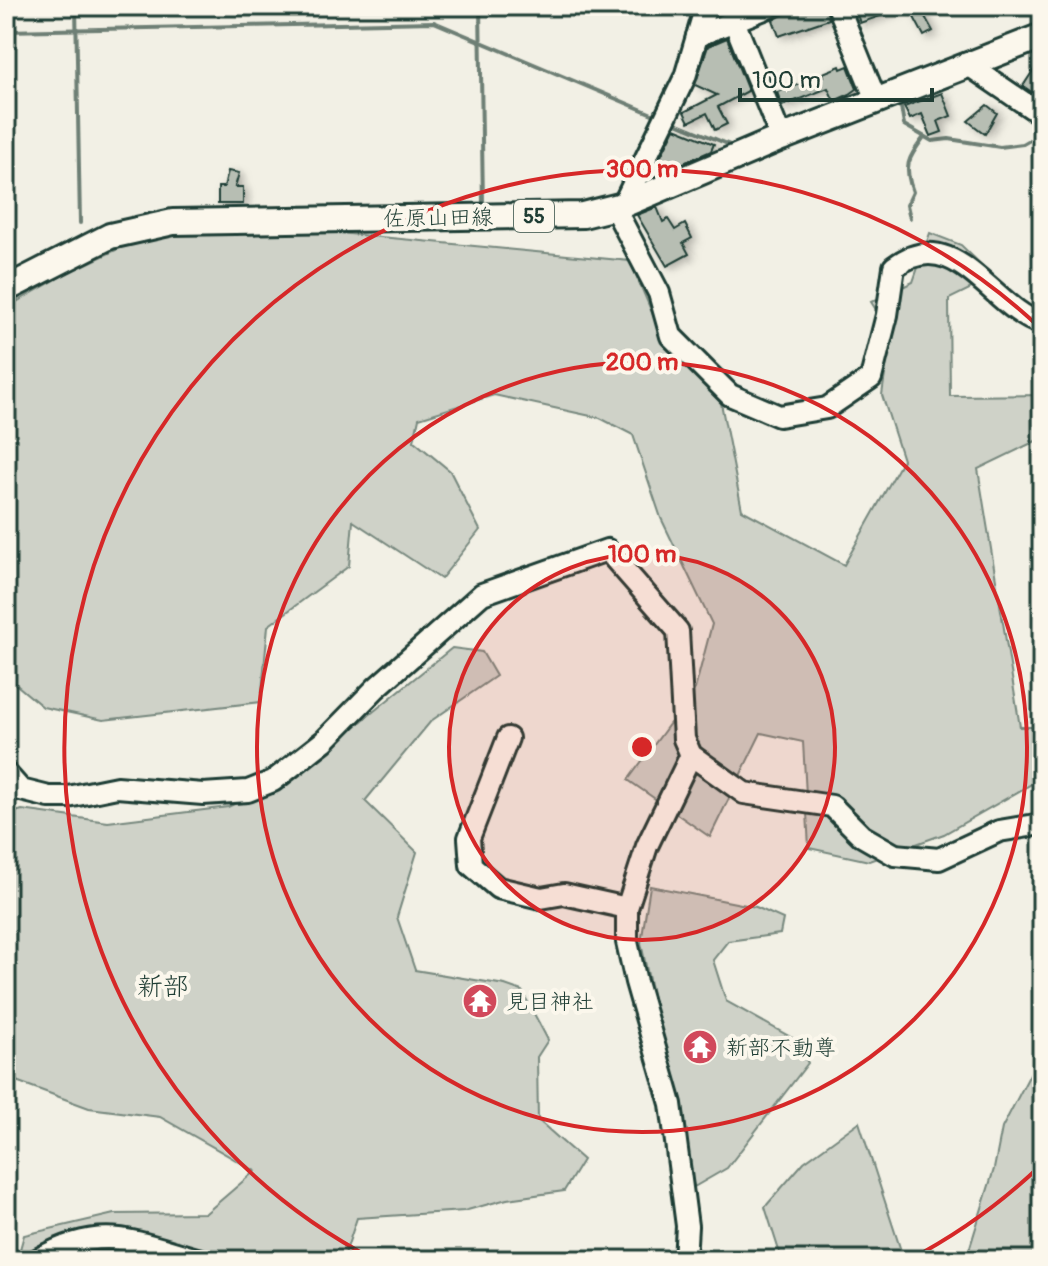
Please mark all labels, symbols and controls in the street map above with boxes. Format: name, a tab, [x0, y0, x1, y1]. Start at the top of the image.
scale bar	[740, 52, 932, 102]
text: 100 m	[752, 66, 821, 95]
text: 300 m	[606, 155, 678, 184]
road number: 55	[514, 200, 554, 232]
street label: 佐原山田線	[383, 203, 493, 233]
text: 200 m	[606, 348, 678, 377]
text: 100 m	[608, 540, 676, 569]
centre of rings	[628, 733, 656, 761]
district label: 新部	[137, 971, 189, 1003]
temple icon: 見目神社	[461, 982, 499, 1020]
place label: 見目神社	[506, 988, 594, 1016]
temple icon: 新部不動尊	[681, 1028, 719, 1066]
place label: 新部不動尊	[726, 1034, 836, 1062]

